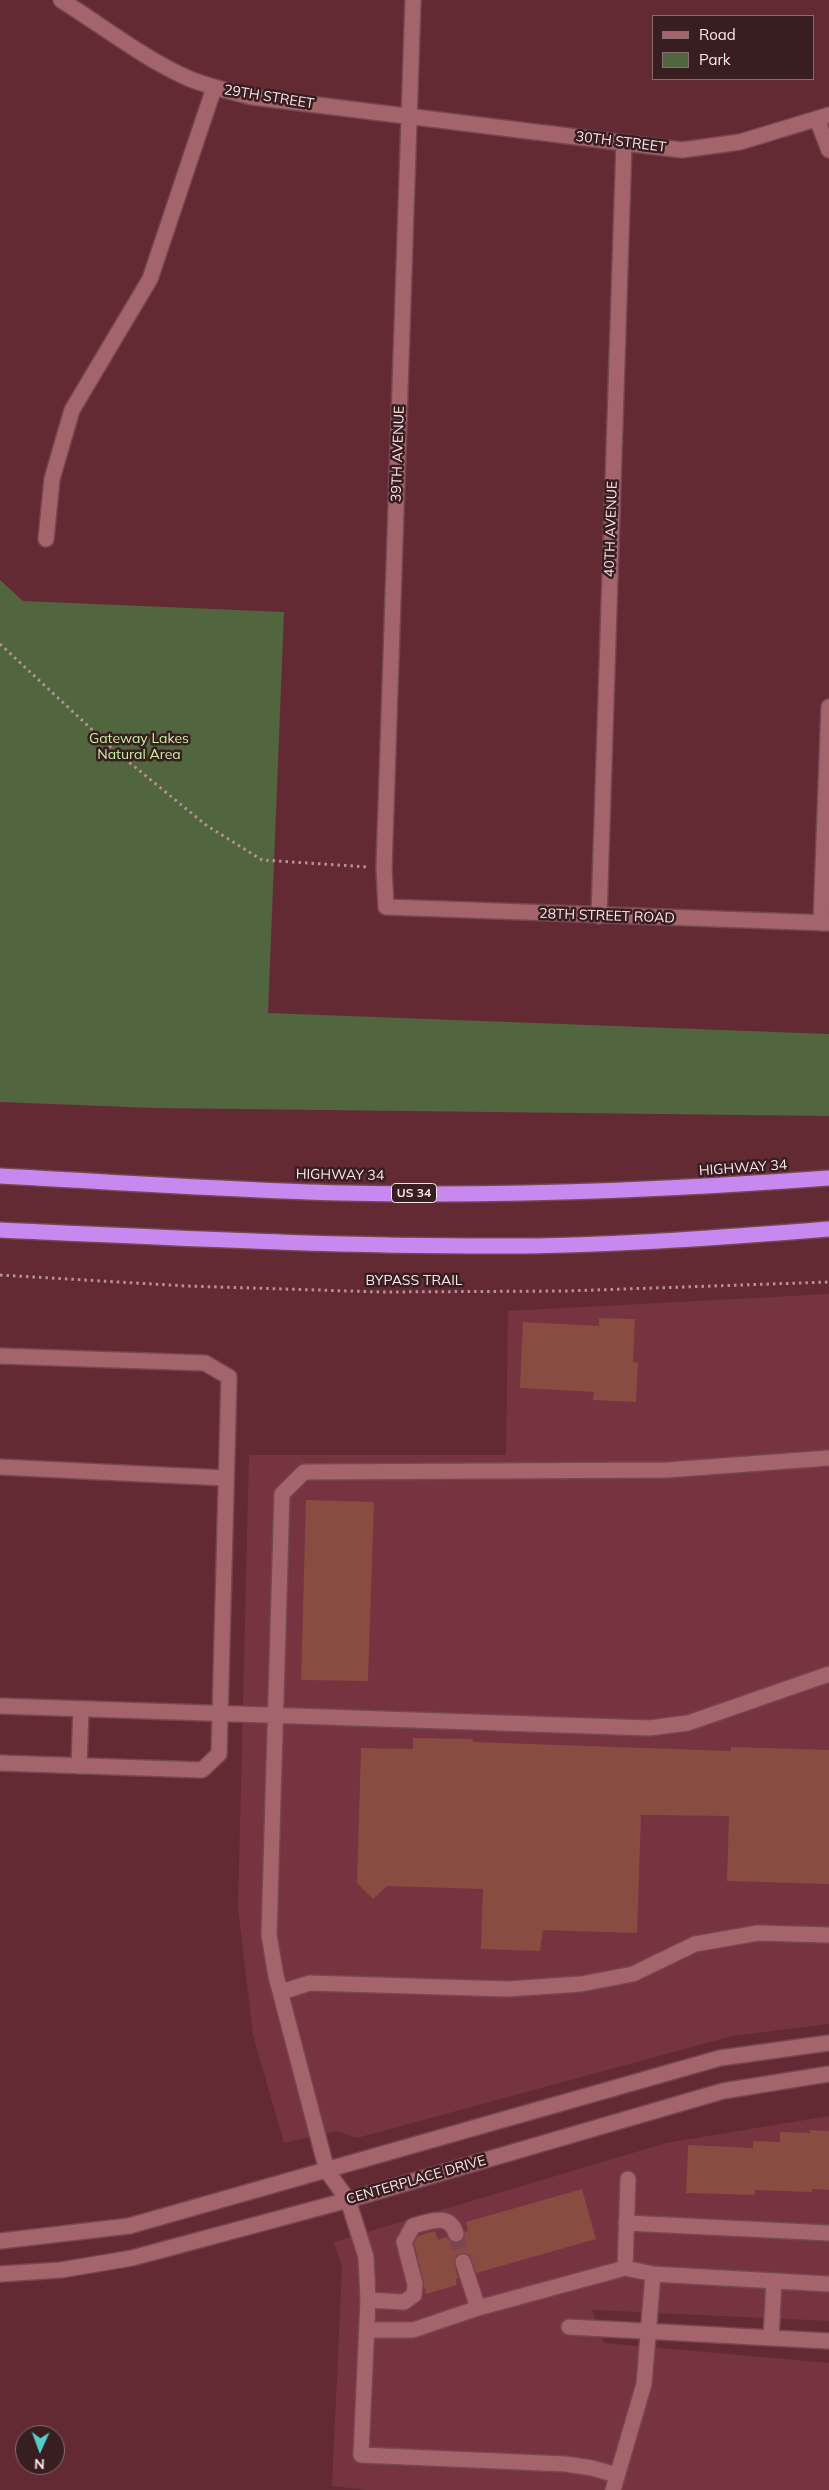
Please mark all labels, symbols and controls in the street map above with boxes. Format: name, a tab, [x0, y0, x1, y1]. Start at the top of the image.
legend	[652, 15, 814, 80]
text: Road	[699, 25, 736, 44]
text: Park	[699, 50, 731, 69]
street label: 29TH STREET	[223, 82, 315, 112]
street label: 30TH STREET	[575, 128, 667, 156]
street label: 39TH AVENUE	[388, 406, 408, 502]
street label: 40TH AVENUE	[601, 481, 621, 577]
park label: Gateway Lakes Natural Area	[89, 731, 189, 764]
street label: 28TH STREET ROAD	[539, 905, 675, 927]
street label: HIGHWAY 34	[698, 1157, 788, 1179]
street label: HIGHWAY 34	[296, 1166, 384, 1184]
road number: US 34	[392, 1184, 436, 1202]
street label: BYPASS TRAIL	[366, 1273, 462, 1289]
street label: CENTERPLACE DRIVE	[344, 2152, 488, 2208]
north arrow	[15, 2425, 65, 2475]
text: N	[34, 2455, 45, 2473]

